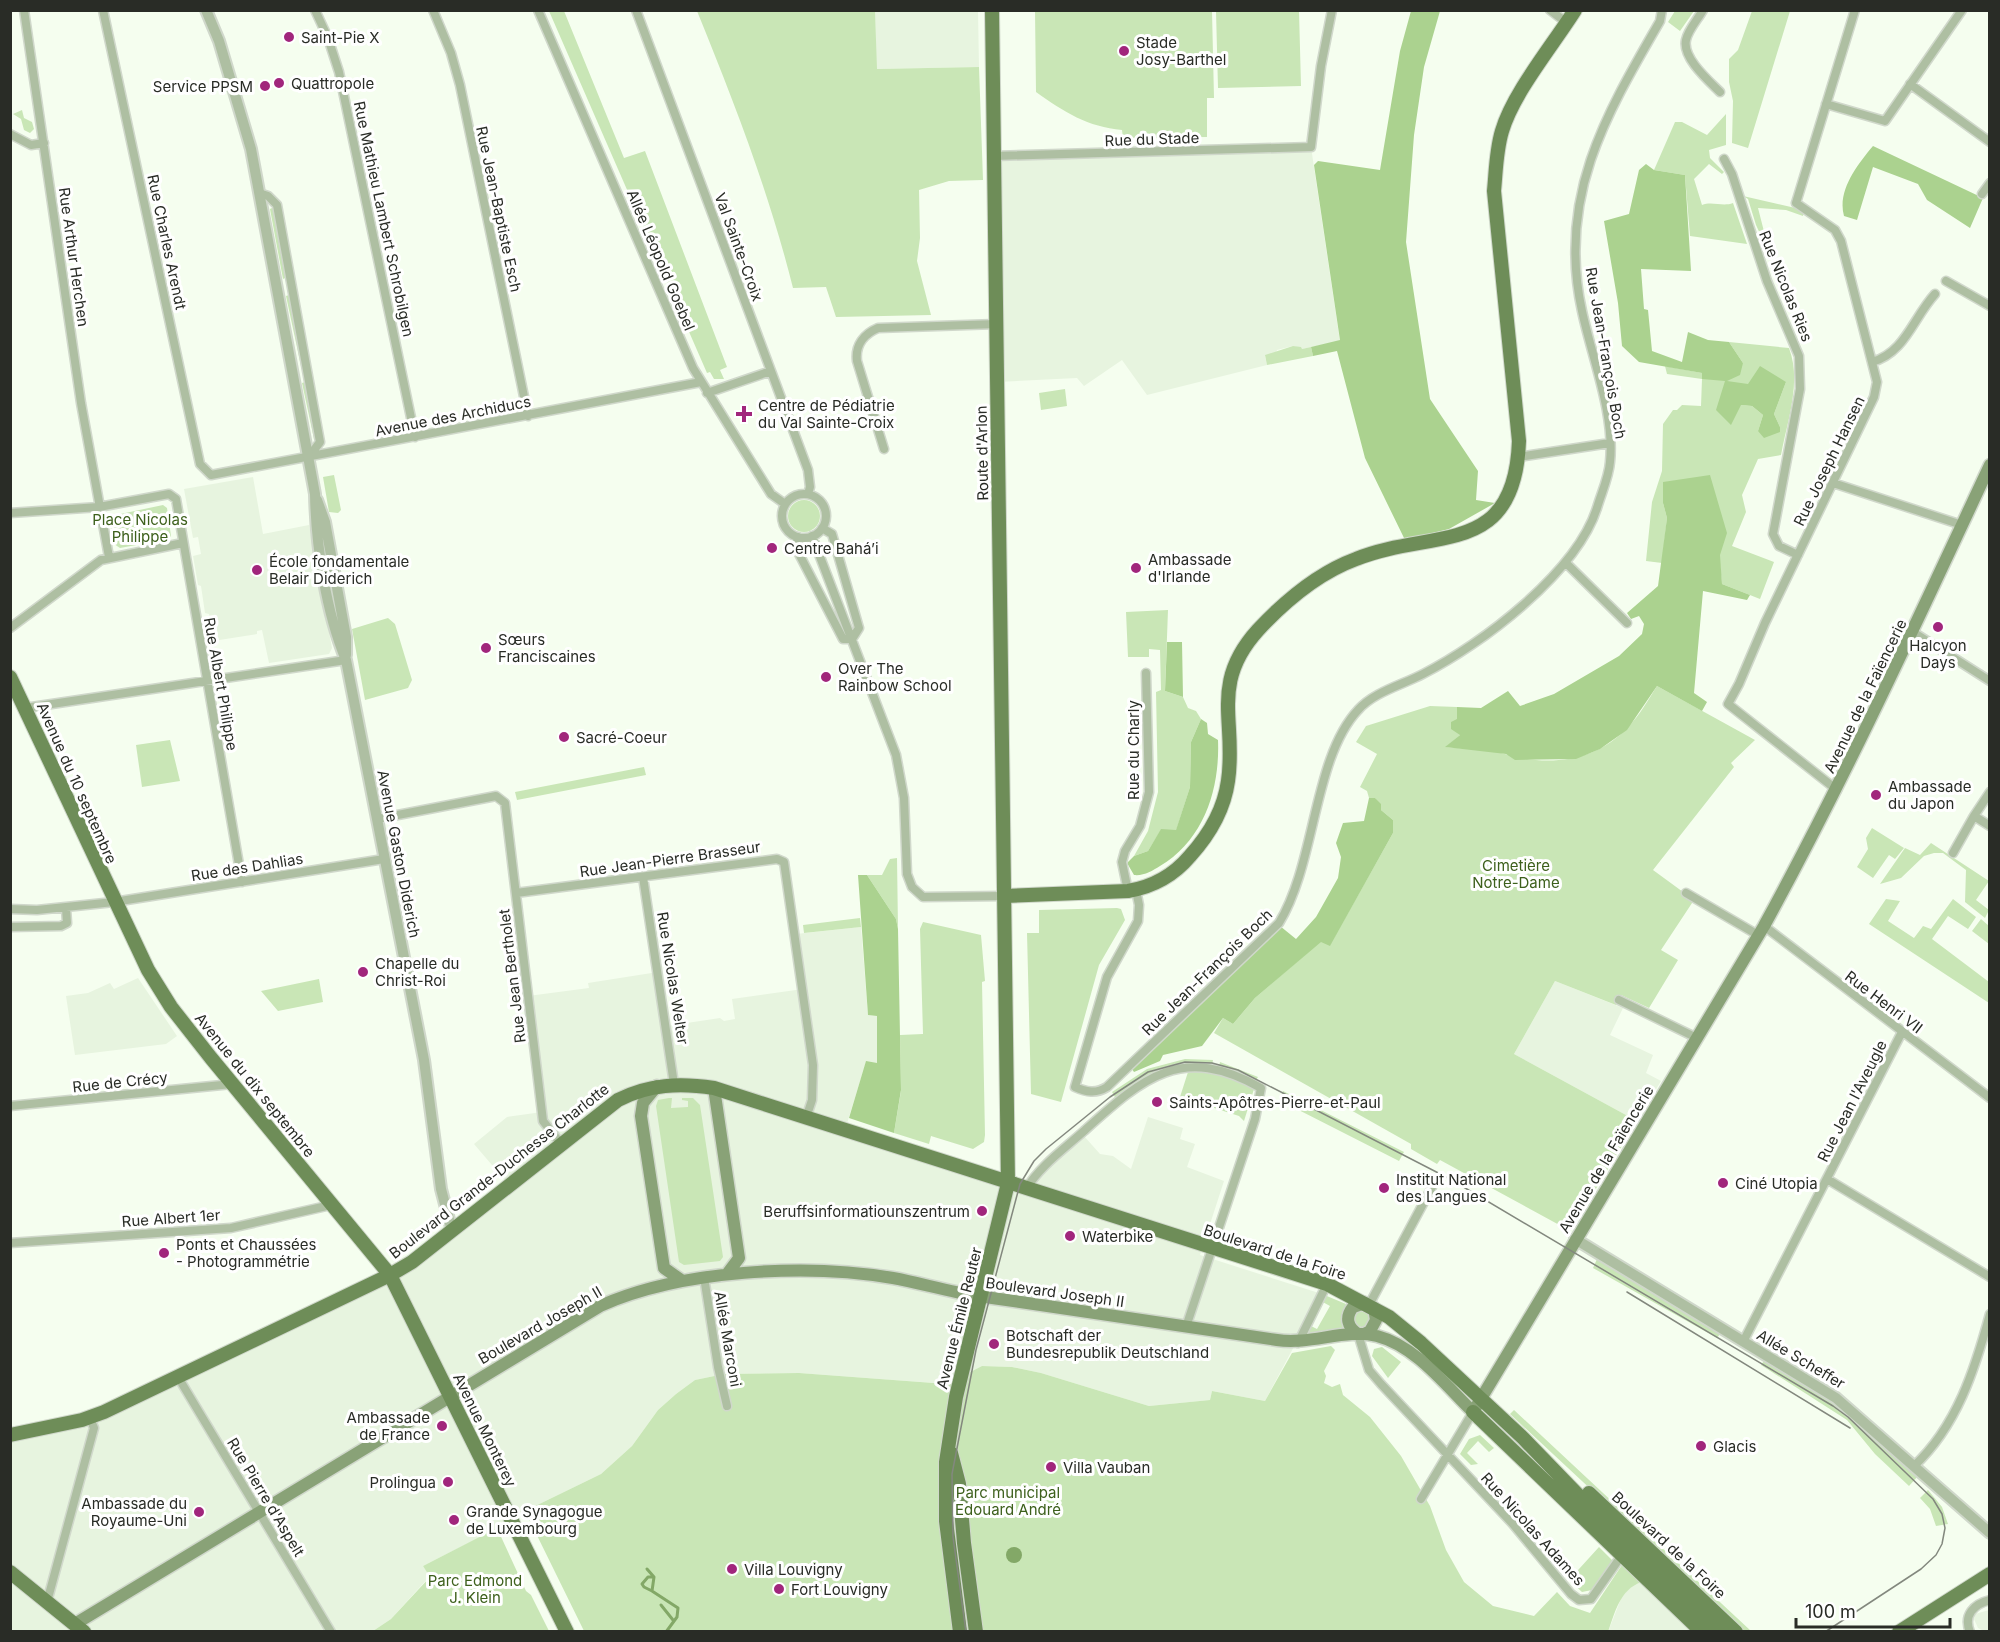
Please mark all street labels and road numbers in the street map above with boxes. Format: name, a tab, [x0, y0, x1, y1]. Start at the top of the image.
street label: Rue Mathieu Lambert Schrobilgen	[350, 99, 418, 339]
street label: Rue Jean-Baptiste Esch	[472, 124, 526, 294]
street label: Rue du Stade	[1104, 128, 1200, 150]
street label: Rue Charles Arendt	[143, 173, 191, 311]
street label: Rue Arthur Herchen	[55, 186, 93, 328]
street label: Allée Léopold Goebel	[623, 187, 699, 333]
street label: Val Sainte-Croix	[711, 190, 767, 304]
street label: Rue Nicolas Ries	[1755, 228, 1817, 344]
street label: Rue Jean-François Boch	[1582, 266, 1630, 440]
street label: Avenue des Archiducs	[373, 392, 533, 440]
street label: Rue Joseph Hansen	[1789, 393, 1869, 529]
street label: Route d'Arlon	[972, 405, 992, 501]
street label: Rue Albert Philippe	[200, 616, 242, 752]
street label: Avenue de la Faïencerie	[1819, 616, 1911, 776]
street label: Avenue du 10 septembre	[33, 699, 121, 867]
street label: Rue du Charly	[1124, 699, 1143, 800]
street label: Avenue Gaston Diderich	[373, 768, 425, 940]
street label: Rue Jean-Pierre Brasseur	[578, 837, 762, 881]
street label: Rue des Dahlias	[190, 849, 305, 885]
street label: Rue Jean-François Boch	[1138, 905, 1276, 1039]
street label: Rue Jean Bertholet	[494, 908, 530, 1044]
street label: Rue Nicolas Welter	[653, 910, 693, 1046]
street label: Rue Henri VII	[1841, 967, 1927, 1037]
street label: Avenue du dix septembre	[191, 1009, 319, 1161]
street label: Rue Jean l'Aveugle	[1813, 1037, 1891, 1165]
street label: Rue de Crécy	[72, 1068, 169, 1096]
street label: Boulevard Grande-Duchesse Charlotte	[385, 1079, 613, 1263]
street label: Avenue de la Faïencerie	[1554, 1082, 1658, 1236]
street label: Rue Albert 1er	[121, 1205, 221, 1231]
street label: Boulevard de la Foire	[1201, 1220, 1349, 1284]
street label: Avenue Émile Reuter	[932, 1245, 986, 1391]
street label: Boulevard Joseph II	[984, 1273, 1126, 1311]
street label: Boulevard Joseph II	[475, 1282, 605, 1368]
street label: Allée Marconi	[710, 1290, 746, 1388]
street label: Allée Scheffer	[1753, 1325, 1849, 1393]
street label: Avenue Monterey	[449, 1370, 521, 1490]
street label: Rue Pierre d'Aspelt	[223, 1434, 309, 1560]
street label: Rue Nicolas Adames	[1477, 1468, 1589, 1590]
street label: Boulevard de la Foire	[1608, 1487, 1730, 1603]

